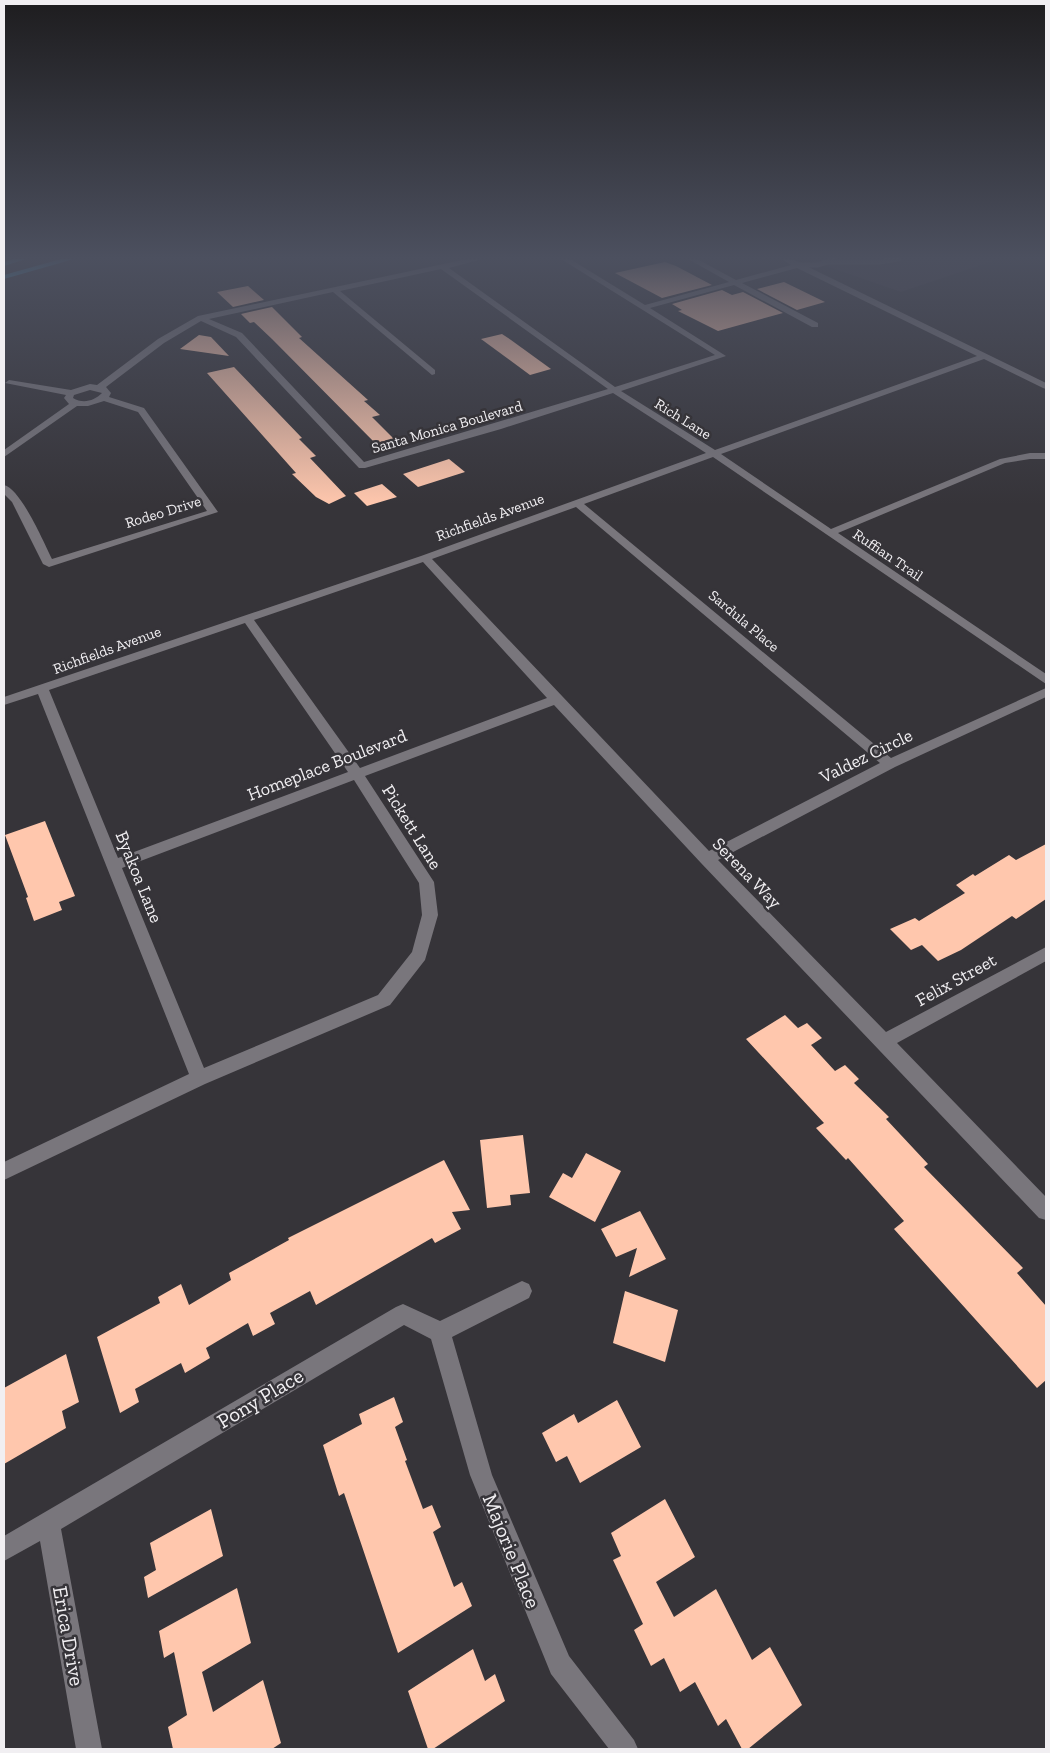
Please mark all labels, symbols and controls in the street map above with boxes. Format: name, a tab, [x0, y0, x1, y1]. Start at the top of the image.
street label: Rich Lane	[651, 395, 715, 443]
street label: Santa Monica Boulevard	[369, 397, 525, 457]
street label: Richfields Avenue	[434, 489, 546, 545]
street label: Rodeo Drive	[123, 492, 203, 532]
street label: Ruffian Trail	[850, 525, 926, 585]
street label: Sardula Place	[705, 586, 783, 656]
street label: Richfields Avenue	[51, 622, 163, 678]
street label: Homeplace Boulevard	[244, 724, 410, 806]
street label: Valdez Circle	[815, 724, 916, 788]
street label: Pickett Lane	[377, 780, 447, 874]
street label: Byakoa Lane	[111, 828, 167, 926]
street label: Serena Way	[708, 833, 787, 914]
street label: Felix Street	[912, 949, 1000, 1011]
street label: Pony Place	[212, 1362, 308, 1434]
street label: Majorie Place	[477, 1490, 546, 1612]
street label: Erica Drive	[48, 1584, 90, 1688]

